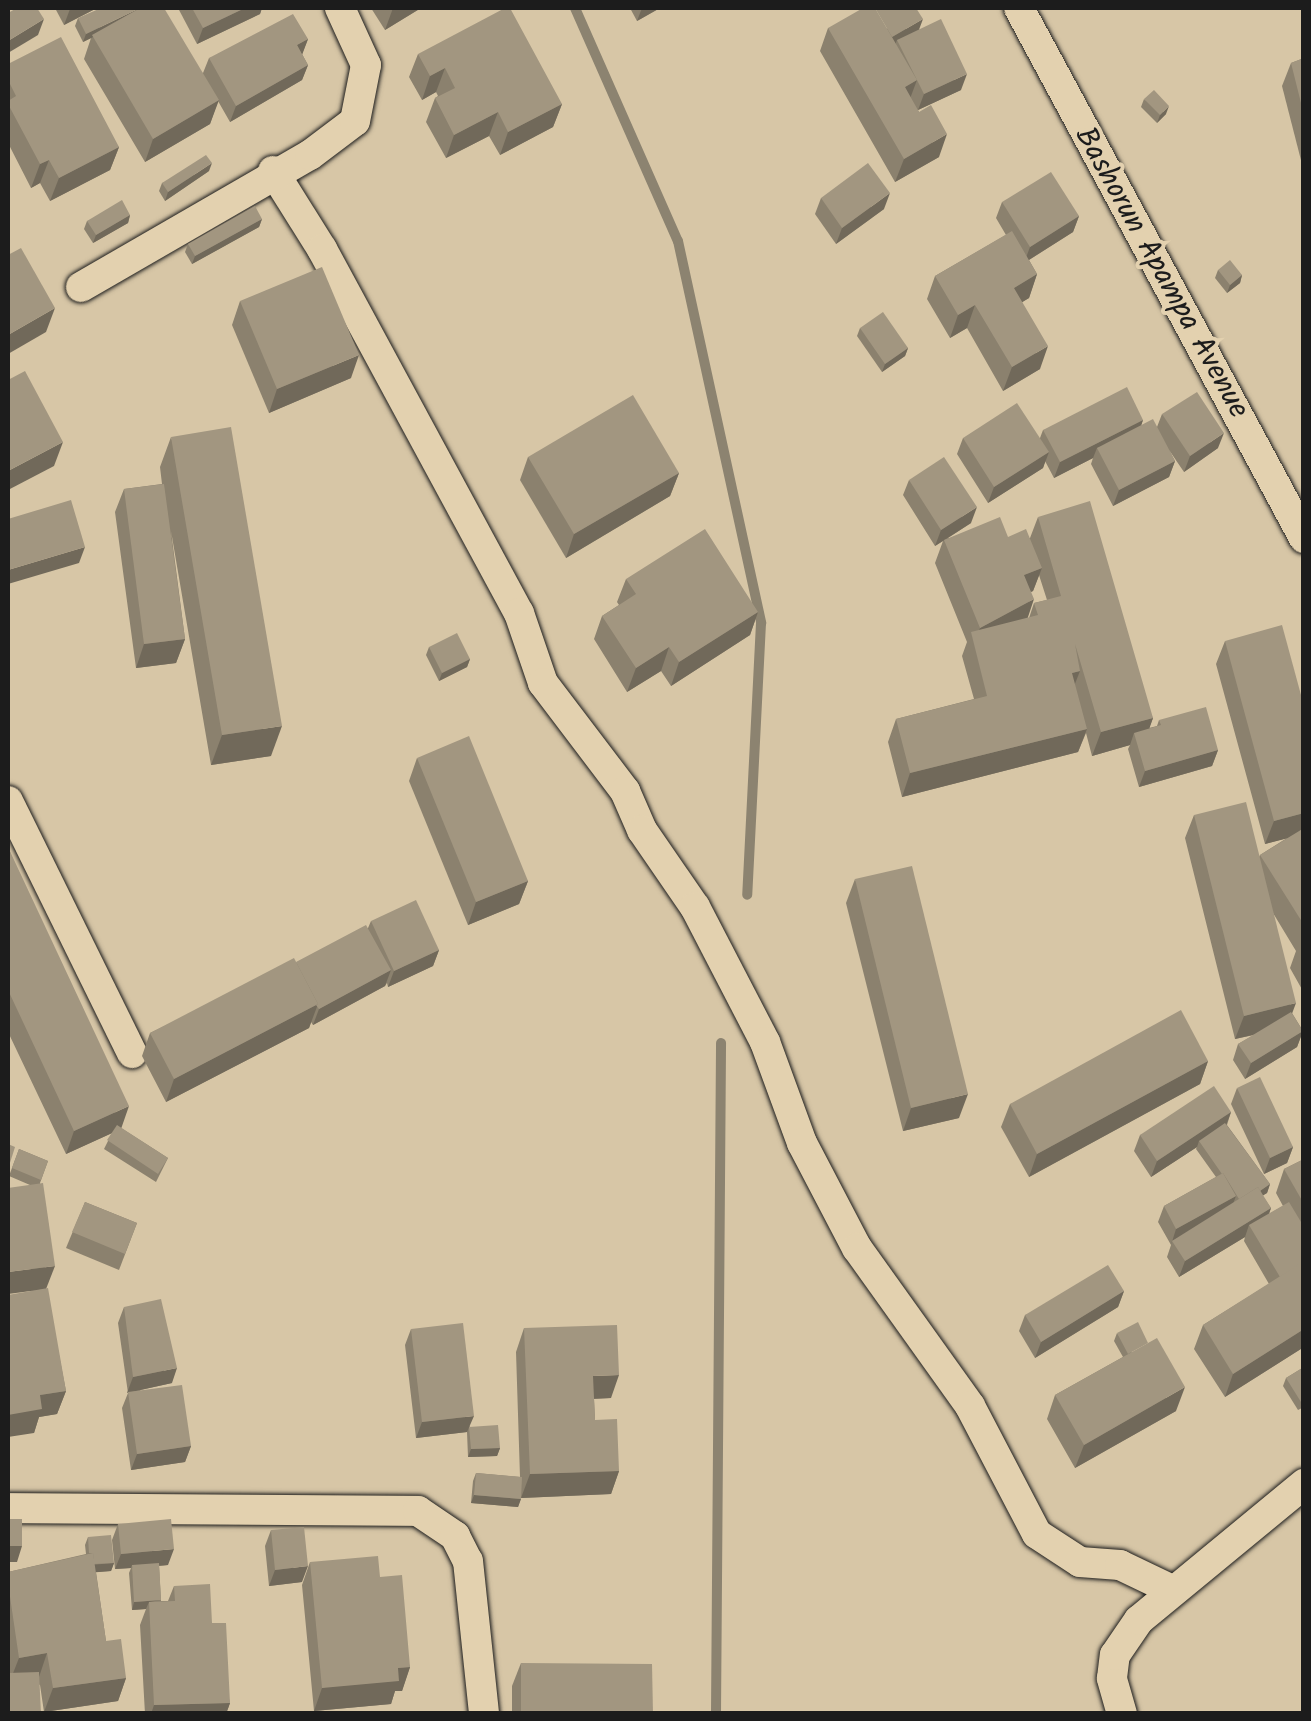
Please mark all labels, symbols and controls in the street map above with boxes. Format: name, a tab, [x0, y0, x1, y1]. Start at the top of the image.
street label: Bashorun Apampa Avenue	[1066, 121, 1256, 425]

